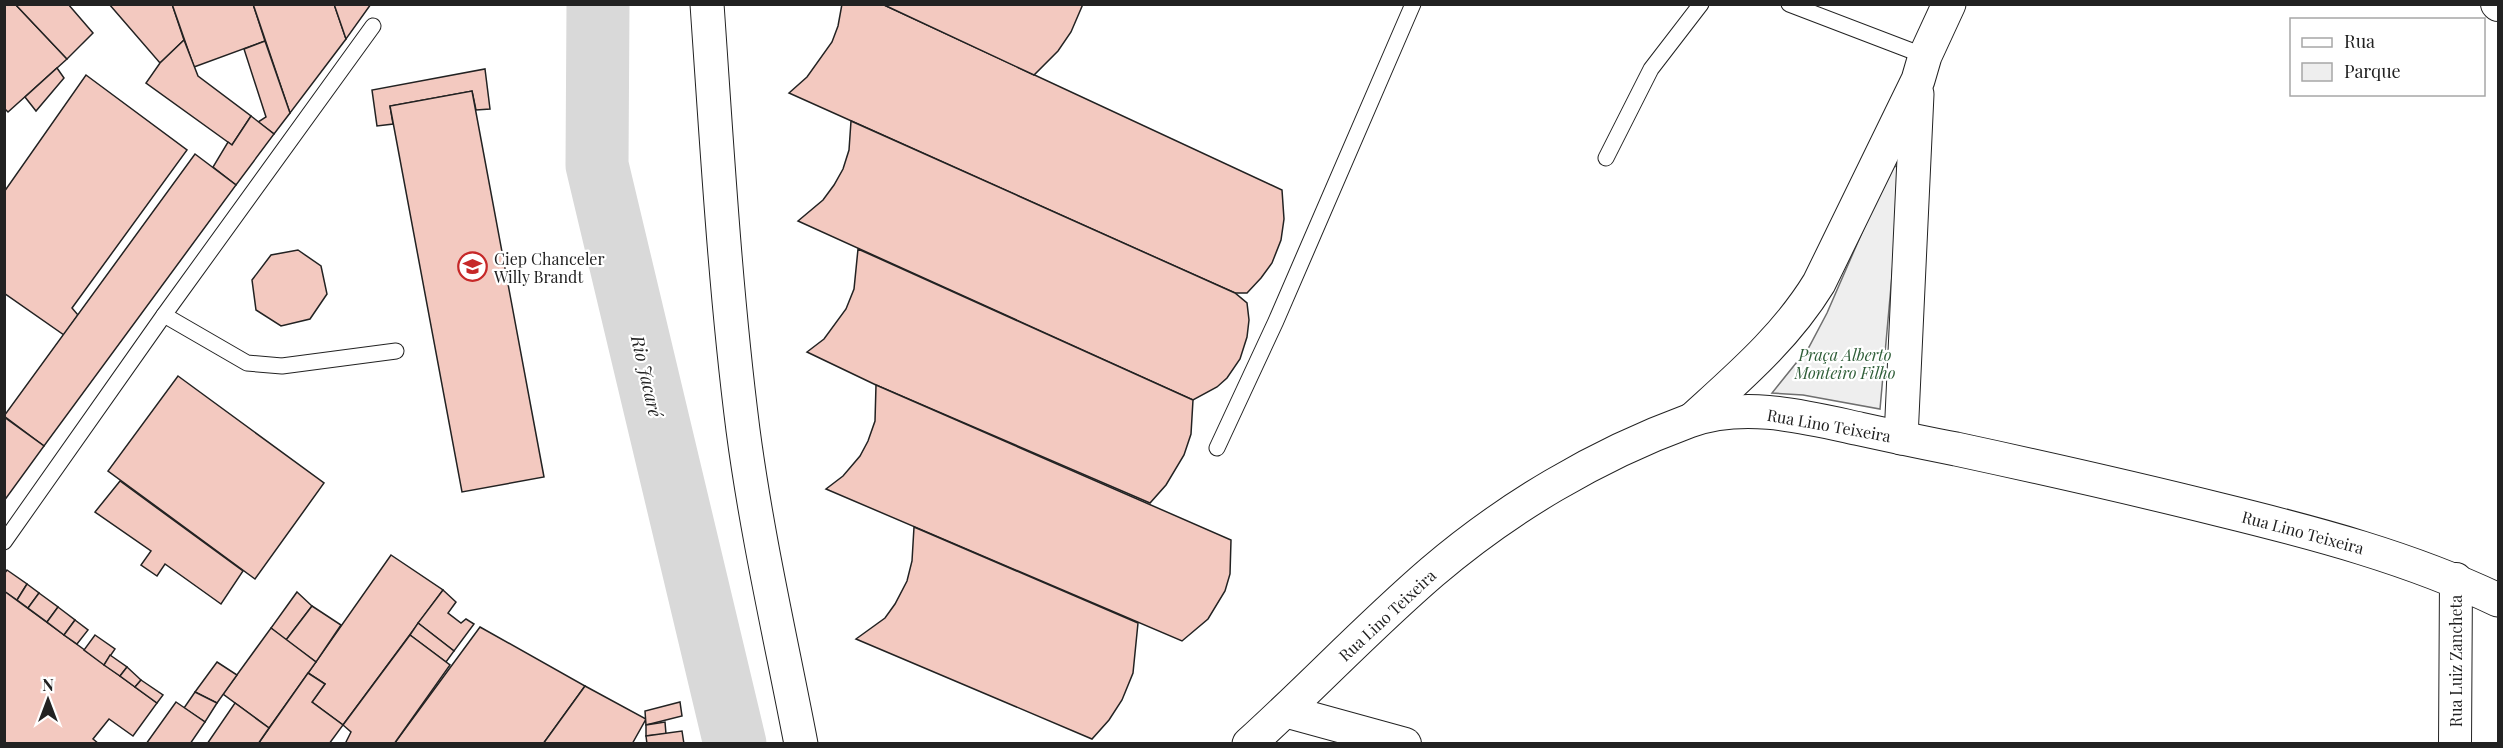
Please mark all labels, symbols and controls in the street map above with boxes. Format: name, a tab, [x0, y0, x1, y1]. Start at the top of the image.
legend	[2290, 18, 2485, 96]
text: Rua	[2344, 29, 2375, 53]
text: Parque	[2344, 59, 2401, 83]
place label: Ciep Chanceler Willy Brandt	[493, 248, 605, 287]
school or university icon: Ciep Chanceler Willy Brandt	[457, 251, 489, 283]
water label: Rio Jacaré	[626, 332, 668, 420]
park label: Praça Alberto Monteiro Filho	[1794, 344, 1896, 383]
street label: Rua Lino Teixeira	[1765, 404, 1893, 446]
street label: Rua Lino Teixeira	[2240, 506, 2366, 558]
street label: Rua Lino Teixeira	[1334, 565, 1440, 665]
street label: Rua Luiz Zancheta	[2445, 595, 2466, 727]
north arrow	[18, 670, 78, 730]
text: N	[42, 674, 54, 695]

